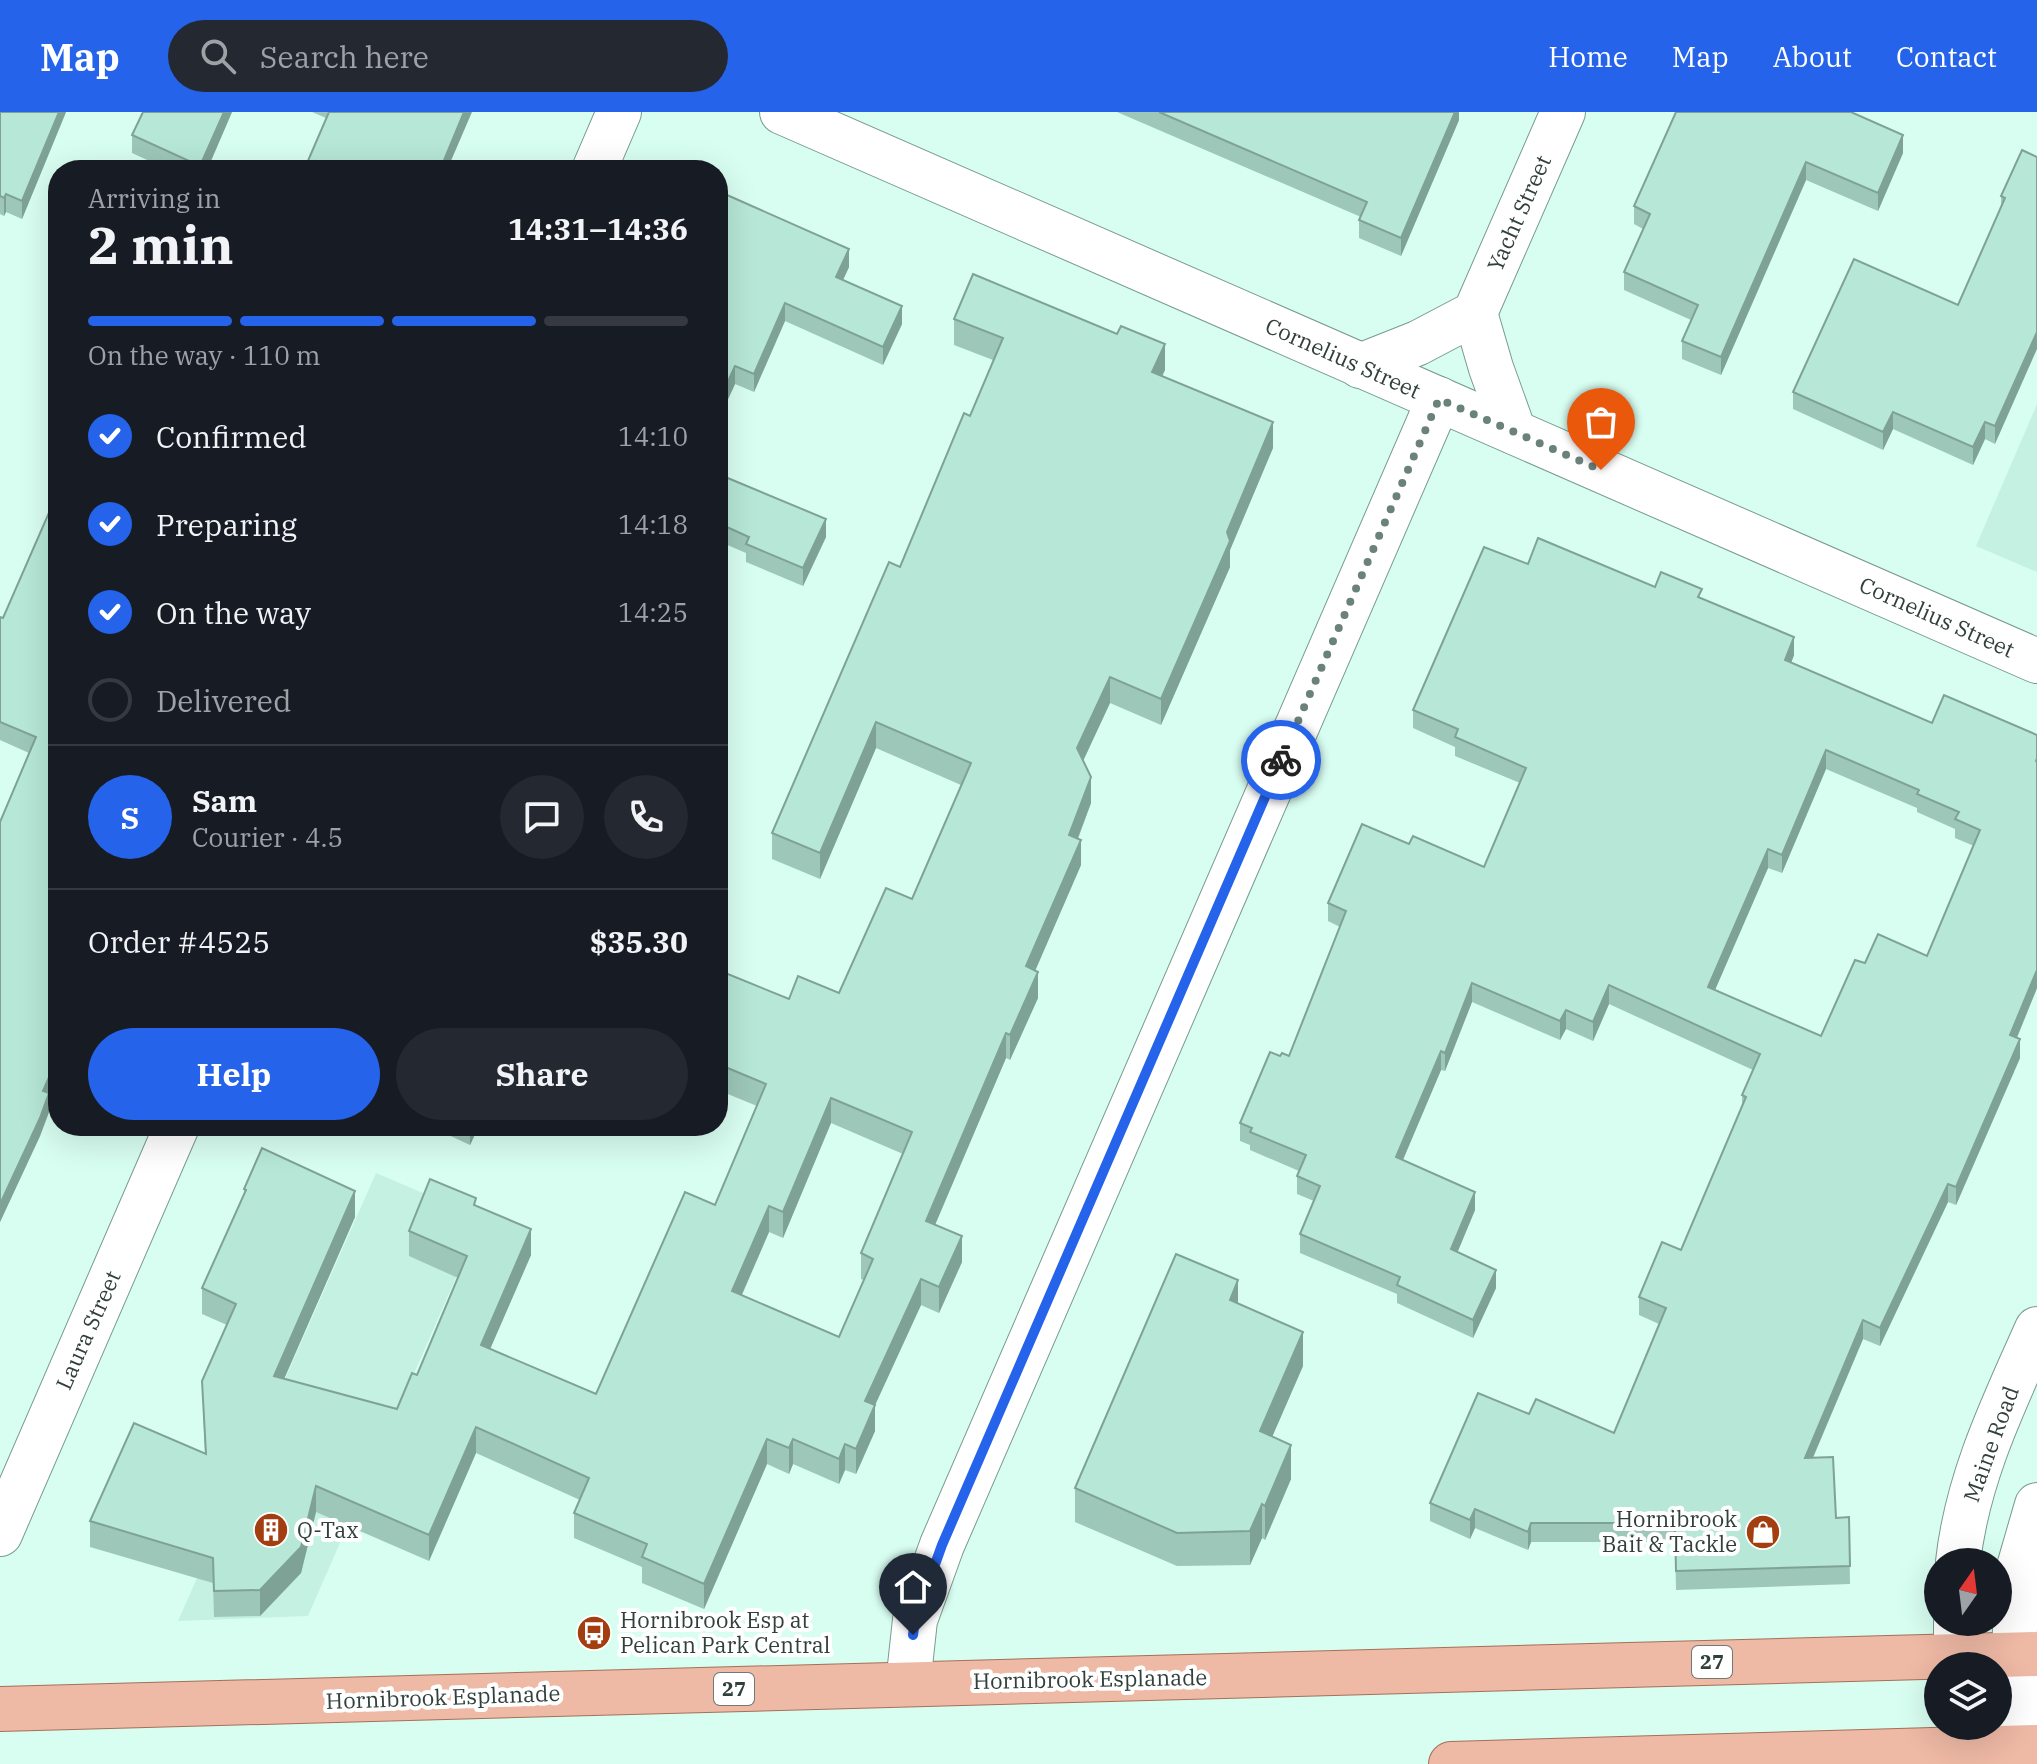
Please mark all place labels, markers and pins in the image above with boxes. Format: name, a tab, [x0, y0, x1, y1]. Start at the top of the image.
pin	[1567, 388, 1635, 470]
place label: Hornibrook Bait & Tackle	[1602, 1504, 1737, 1558]
building icon: Q-Tax	[252, 1511, 290, 1549]
shop icon: Hornibrook Bait & Tackle	[1744, 1513, 1782, 1551]
place label: Q-Tax	[297, 1515, 359, 1544]
pin	[879, 1553, 947, 1635]
place label: Hornibrook Esp at Pelican Park Central	[620, 1605, 830, 1659]
bus stop icon: Hornibrook Esp at Pelican Park Central	[575, 1614, 613, 1652]

